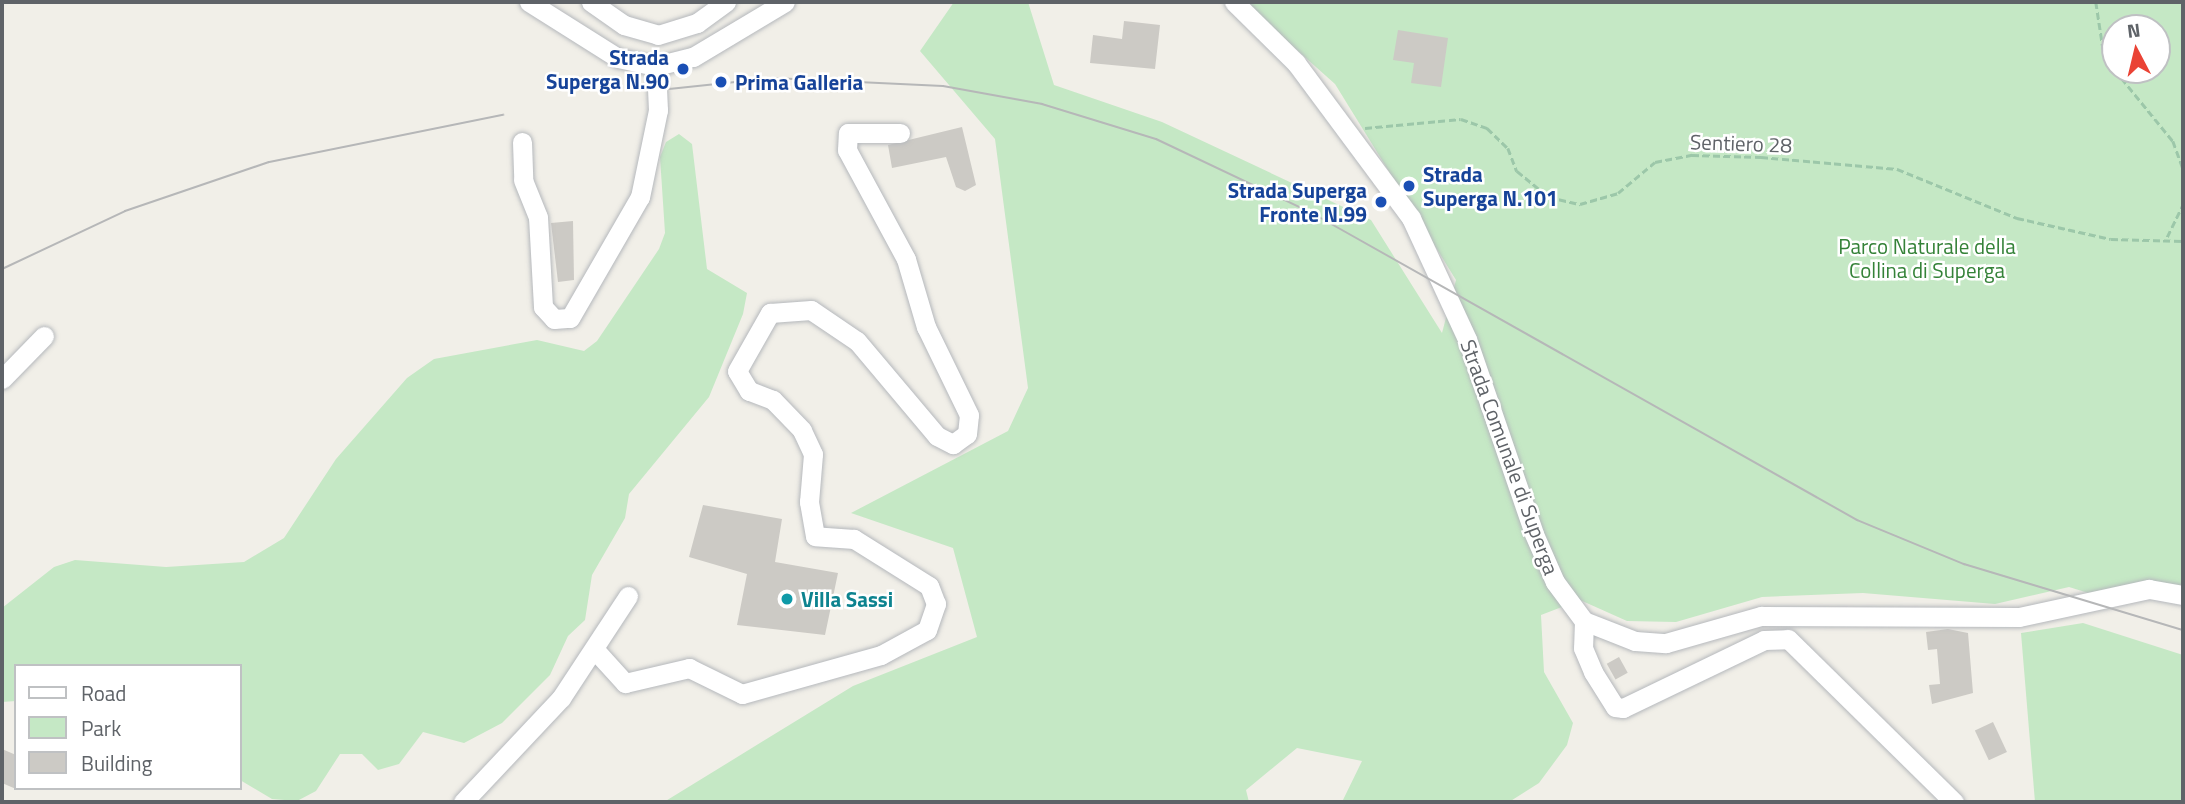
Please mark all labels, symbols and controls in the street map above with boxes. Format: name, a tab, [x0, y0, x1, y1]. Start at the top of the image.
north arrow	[2101, 14, 2171, 84]
text: N	[2125, 14, 2142, 45]
place label: Strada Superga N.90	[546, 44, 669, 94]
marker: Strada Superga N.90	[675, 61, 691, 77]
place label: Prima Galleria	[735, 69, 863, 95]
marker: Prima Galleria	[713, 74, 729, 90]
street label: Sentiero 28	[1690, 129, 1792, 157]
place label: Strada Superga N.101	[1423, 161, 1558, 211]
place label: Strada Superga Fronte N.99	[1228, 177, 1367, 227]
marker: Strada Superga N.101	[1401, 178, 1417, 194]
marker: Strada Superga Fronte N.99	[1373, 194, 1389, 210]
park label: Parco Naturale della Collina di Superga	[1838, 233, 2016, 283]
street label: Strada Comunale di Superga	[1456, 336, 1564, 578]
place label: Villa Sassi	[801, 586, 893, 612]
marker: Villa Sassi	[779, 591, 795, 607]
legend	[14, 664, 242, 790]
text: Road	[81, 677, 126, 709]
text: Park	[81, 712, 121, 744]
text: Building	[81, 747, 152, 779]

